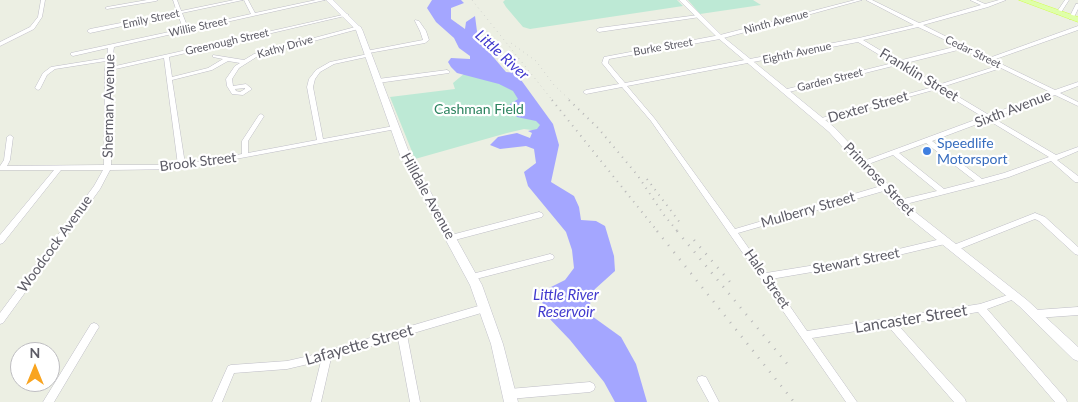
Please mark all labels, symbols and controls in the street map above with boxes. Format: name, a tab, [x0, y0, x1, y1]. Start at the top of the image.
street label: Emily Street	[121, 7, 181, 31]
street label: Ninth Avenue	[742, 7, 810, 37]
street label: Willie Street	[168, 14, 228, 40]
street label: Greenough Street	[184, 26, 270, 58]
water label: Little River	[472, 26, 532, 84]
street label: Kathy Drive	[256, 33, 314, 61]
street label: Cedar Street	[943, 33, 1003, 71]
street label: Burke Street	[632, 35, 694, 59]
street label: Eighth Avenue	[761, 39, 833, 67]
street label: Franklin Street	[876, 45, 962, 105]
street label: Sherman Avenue	[100, 54, 118, 158]
street label: Garden Street	[796, 65, 864, 95]
street label: Sixth Avenue	[972, 87, 1054, 131]
street label: Dexter Street	[826, 88, 910, 126]
park label: Cashman Field	[434, 101, 524, 117]
place label: Speedlife Motorsport	[937, 135, 1008, 168]
street label: Primrose Street	[840, 139, 918, 219]
marker: Speedlife Motorsport	[921, 145, 933, 157]
street label: Brook Street	[159, 149, 237, 175]
street label: Hilldale Avenue	[397, 150, 459, 242]
street label: Mulberry Street	[759, 189, 857, 231]
street label: Woodcock Avenue	[14, 192, 96, 296]
street label: Stewart Street	[811, 244, 901, 278]
street label: Hale Street	[740, 246, 794, 312]
water label: Little River Reservoir	[533, 286, 599, 321]
street label: Lancaster Street	[853, 301, 969, 337]
street label: Lafayette Street	[303, 320, 415, 370]
north arrow	[10, 342, 60, 392]
text: N	[30, 344, 40, 361]

